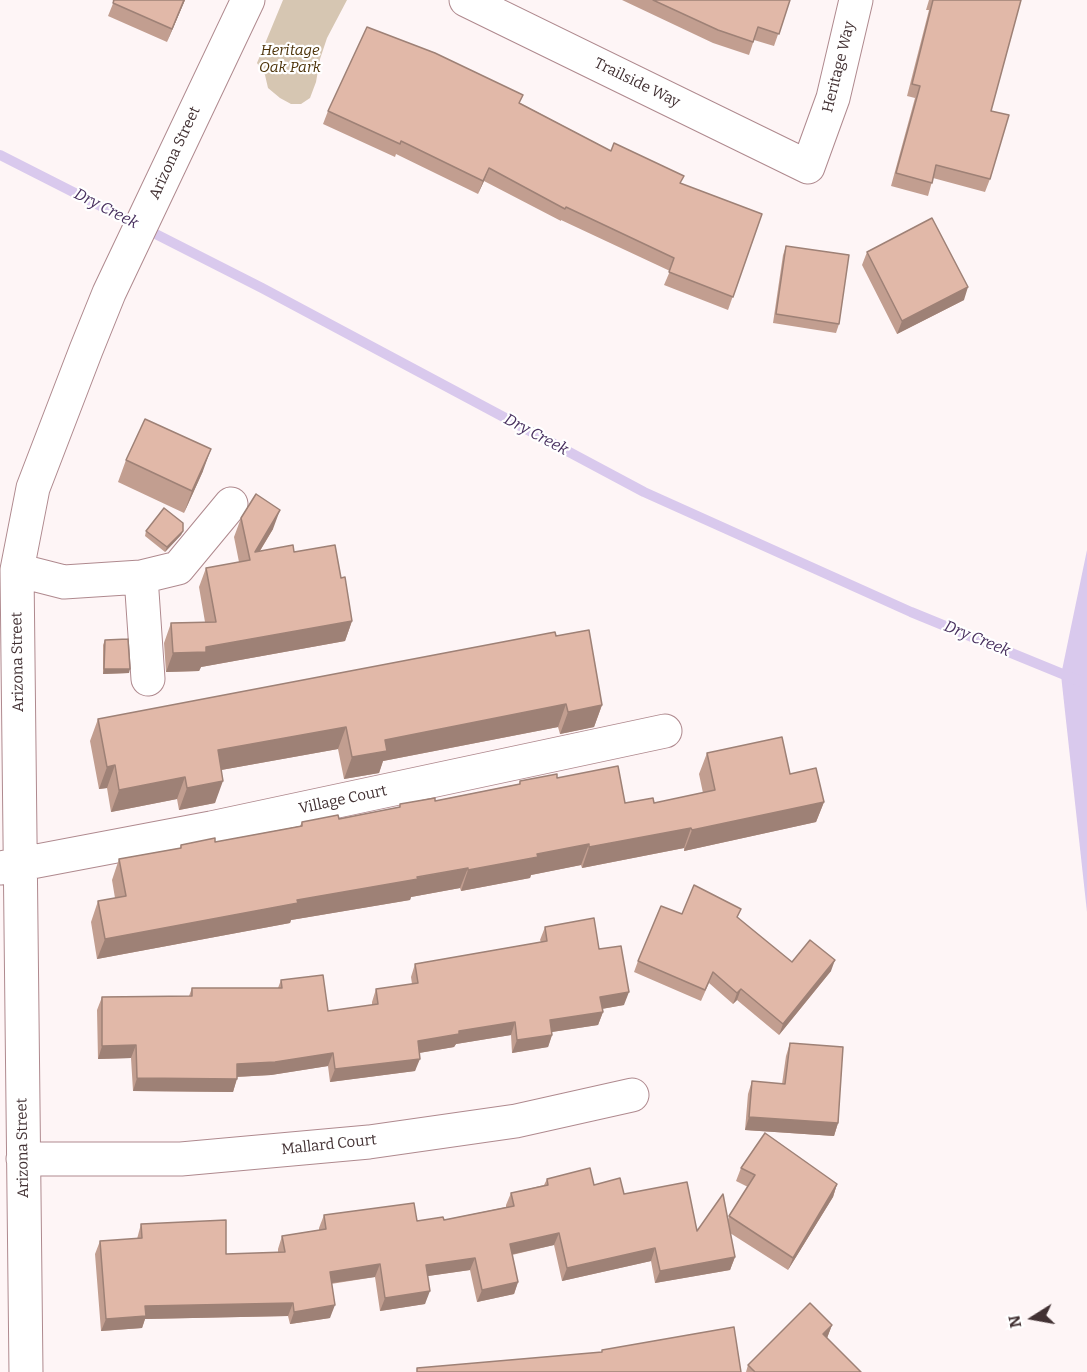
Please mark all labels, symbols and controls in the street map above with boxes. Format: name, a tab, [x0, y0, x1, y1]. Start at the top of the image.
street label: Heritage Way	[819, 19, 859, 115]
park label: Heritage Oak Park	[259, 42, 321, 77]
street label: Trailside Way	[591, 55, 683, 111]
street label: Arizona Street	[146, 104, 204, 202]
water label: Dry Creek	[71, 185, 141, 233]
water label: Dry Creek	[501, 410, 571, 460]
street label: Arizona Street	[8, 612, 28, 712]
water label: Dry Creek	[941, 617, 1013, 661]
street label: Village Court	[297, 782, 389, 818]
street label: Arizona Street	[13, 1098, 33, 1198]
street label: Mallard Court	[281, 1131, 377, 1159]
north arrow	[1003, 1288, 1063, 1348]
text: N	[1004, 1314, 1025, 1329]

